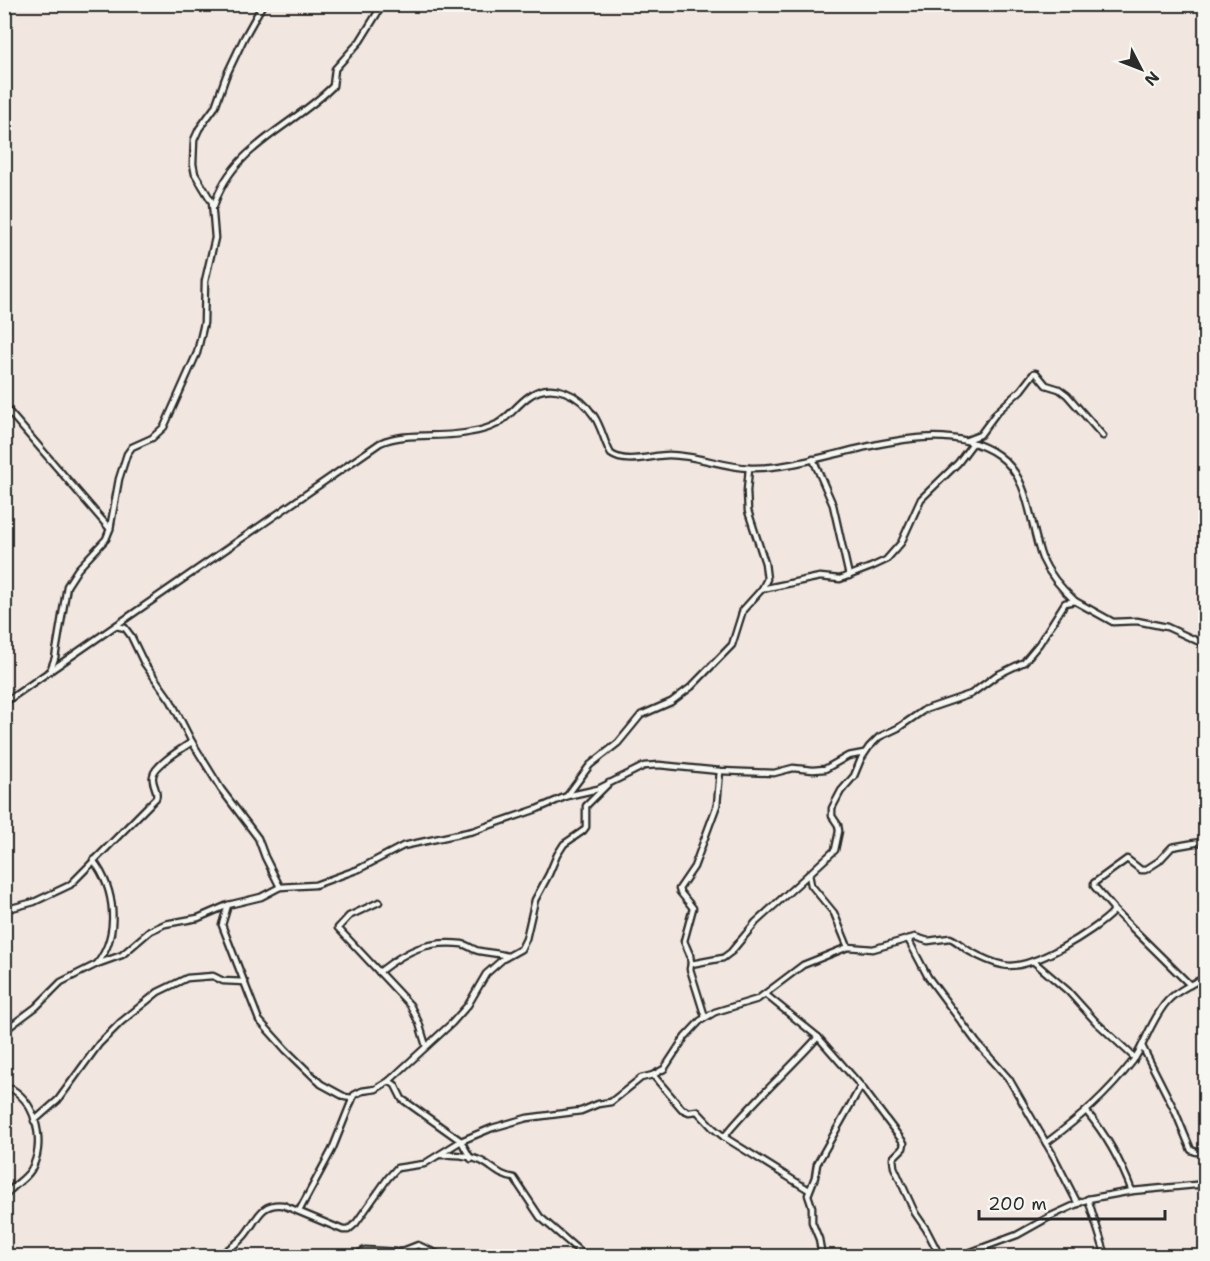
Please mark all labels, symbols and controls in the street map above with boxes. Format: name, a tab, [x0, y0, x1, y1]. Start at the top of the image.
north arrow	[1111, 39, 1171, 99]
text: N	[1140, 67, 1164, 90]
scale bar	[979, 1183, 1165, 1221]
text: 200 m	[988, 1192, 1047, 1216]

